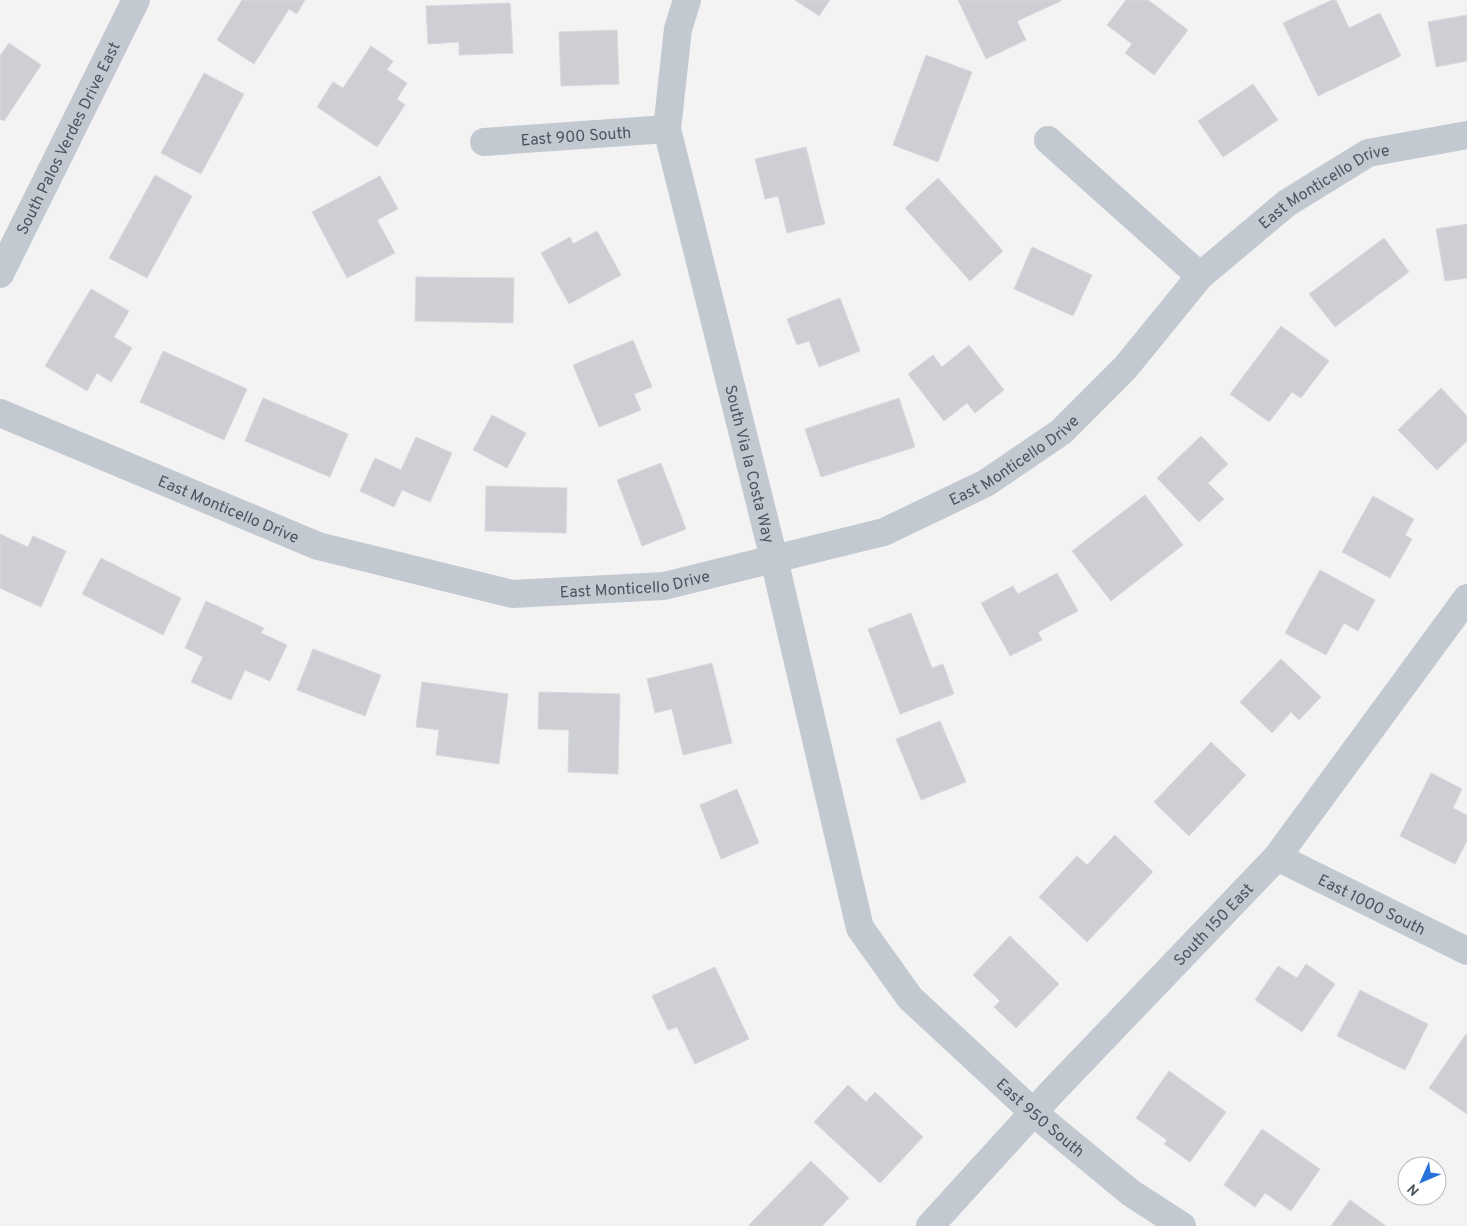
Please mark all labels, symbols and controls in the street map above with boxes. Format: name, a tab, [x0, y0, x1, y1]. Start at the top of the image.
street label: South Palos Verdes Drive East	[13, 39, 126, 239]
street label: East 900 South	[520, 124, 632, 151]
street label: East Monticello Drive	[1255, 141, 1391, 234]
street label: South Via la Costa Way	[719, 383, 778, 546]
street label: East Monticello Drive	[946, 412, 1084, 511]
street label: East Monticello Drive	[154, 472, 302, 549]
street label: East Monticello Drive	[559, 567, 712, 603]
street label: East 1000 South	[1314, 871, 1428, 941]
street label: South 150 East	[1170, 880, 1259, 971]
street label: East 950 South	[991, 1075, 1088, 1162]
north arrow	[1397, 1156, 1447, 1206]
text: N	[1404, 1180, 1423, 1199]

